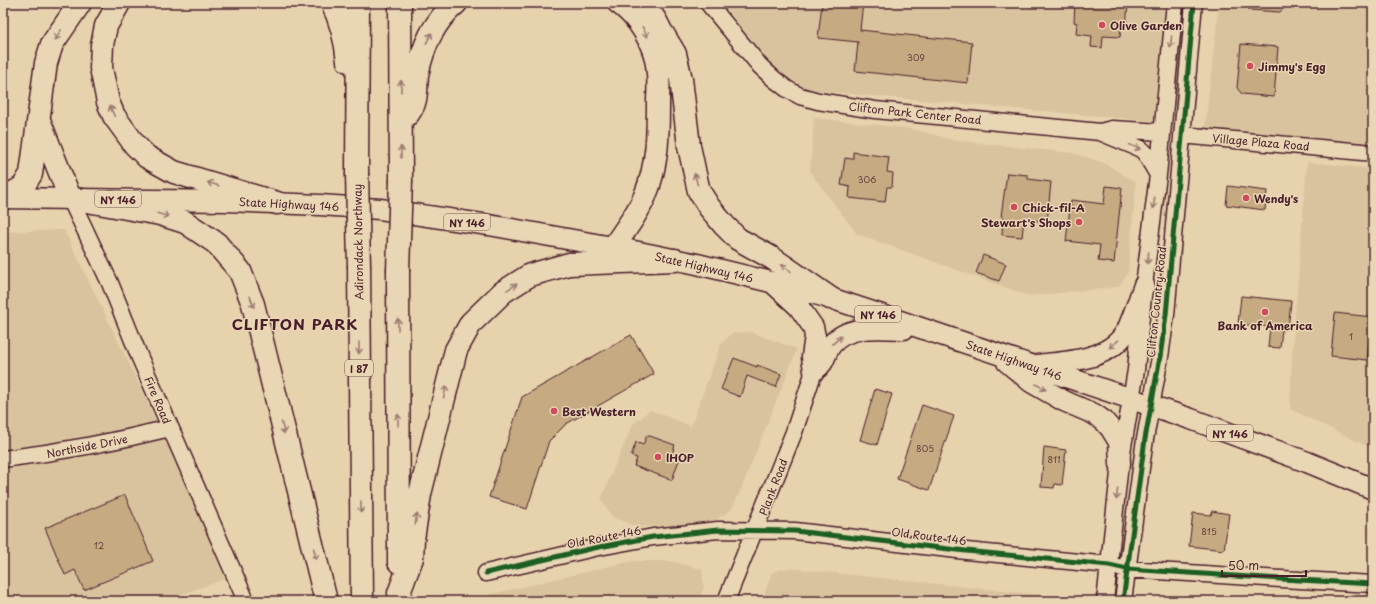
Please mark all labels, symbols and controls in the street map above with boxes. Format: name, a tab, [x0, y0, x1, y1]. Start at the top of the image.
place label: Olive Garden	[1110, 17, 1182, 34]
marker: Olive Garden	[1097, 20, 1107, 30]
one-way arrow	[641, 26, 649, 38]
one-way arrow	[53, 29, 61, 41]
one-way arrow	[425, 33, 433, 45]
one-way arrow	[1167, 35, 1175, 48]
house number: 309	[907, 50, 925, 64]
place label: Jimmy's Egg	[1258, 58, 1326, 75]
marker: Jimmy's Egg	[1245, 61, 1255, 71]
one-way arrow	[397, 80, 405, 93]
street label: Clifton Park Center Road	[848, 98, 983, 128]
one-way arrow	[108, 105, 115, 117]
street label: Village Plaza Road	[1212, 129, 1310, 155]
one-way arrow	[1128, 144, 1140, 151]
one-way arrow	[397, 146, 405, 159]
house number: 306	[858, 172, 876, 186]
one-way arrow	[692, 173, 699, 186]
one-way arrow	[207, 180, 220, 187]
street label: Adirondack Northway	[348, 184, 368, 300]
place label: Wendy's	[1254, 190, 1298, 207]
road number: NY 146	[95, 191, 141, 207]
street label: State Highway 146	[238, 193, 340, 215]
marker: Wendy's	[1241, 193, 1251, 203]
one-way arrow	[1151, 196, 1158, 209]
place label: Chick-fil-A	[1022, 199, 1085, 216]
marker: Chick-fil-A	[1009, 202, 1019, 212]
one-way arrow	[157, 212, 170, 219]
road number: NY 146	[444, 214, 490, 230]
place label: Stewart's Shops	[981, 214, 1071, 231]
marker: Stewart's Shops	[1074, 217, 1084, 227]
street label: Clifton Country Road	[1142, 245, 1170, 359]
street label: State Highway 146	[653, 247, 755, 287]
one-way arrow	[1144, 251, 1152, 264]
one-way arrow	[781, 264, 792, 272]
one-way arrow	[506, 282, 518, 290]
one-way arrow	[249, 295, 256, 308]
road number: NY 146	[855, 306, 901, 322]
marker: Bank of America	[1260, 307, 1270, 317]
district label: CLIFTON PARK	[232, 312, 358, 335]
place label: Bank of America	[1217, 317, 1313, 334]
one-way arrow	[394, 318, 402, 331]
house number: 1	[1349, 329, 1353, 343]
one-way arrow	[832, 335, 842, 345]
street label: State Highway 146	[964, 336, 1065, 385]
one-way arrow	[1109, 339, 1120, 348]
one-way arrow	[355, 341, 363, 354]
road number: I 87	[345, 360, 373, 376]
street label: Fire Road	[140, 374, 176, 426]
one-way arrow	[1035, 384, 1047, 392]
one-way arrow	[442, 386, 449, 399]
place label: Best Western	[562, 403, 636, 420]
marker: Best Western	[549, 406, 559, 416]
one-way arrow	[394, 414, 402, 427]
one-way arrow	[280, 421, 288, 434]
road number: NY 146	[1207, 425, 1253, 441]
street label: Northside Drive	[45, 430, 129, 462]
house number: 805	[916, 441, 934, 455]
place label: IHOP	[666, 449, 694, 466]
marker: IHOP	[653, 452, 663, 462]
house number: 811	[1047, 452, 1061, 466]
street label: Plank Road	[754, 456, 792, 518]
one-way arrow	[1113, 487, 1121, 500]
one-way arrow	[357, 500, 365, 513]
one-way arrow	[412, 513, 420, 526]
street label: Old Route 146	[565, 521, 643, 553]
street label: Old Route 146	[891, 523, 968, 549]
house number: 815	[1201, 524, 1217, 538]
house number: 12	[94, 538, 104, 552]
one-way arrow	[311, 547, 319, 560]
scale bar	[1222, 552, 1306, 578]
text: 50 m	[1228, 556, 1259, 574]

